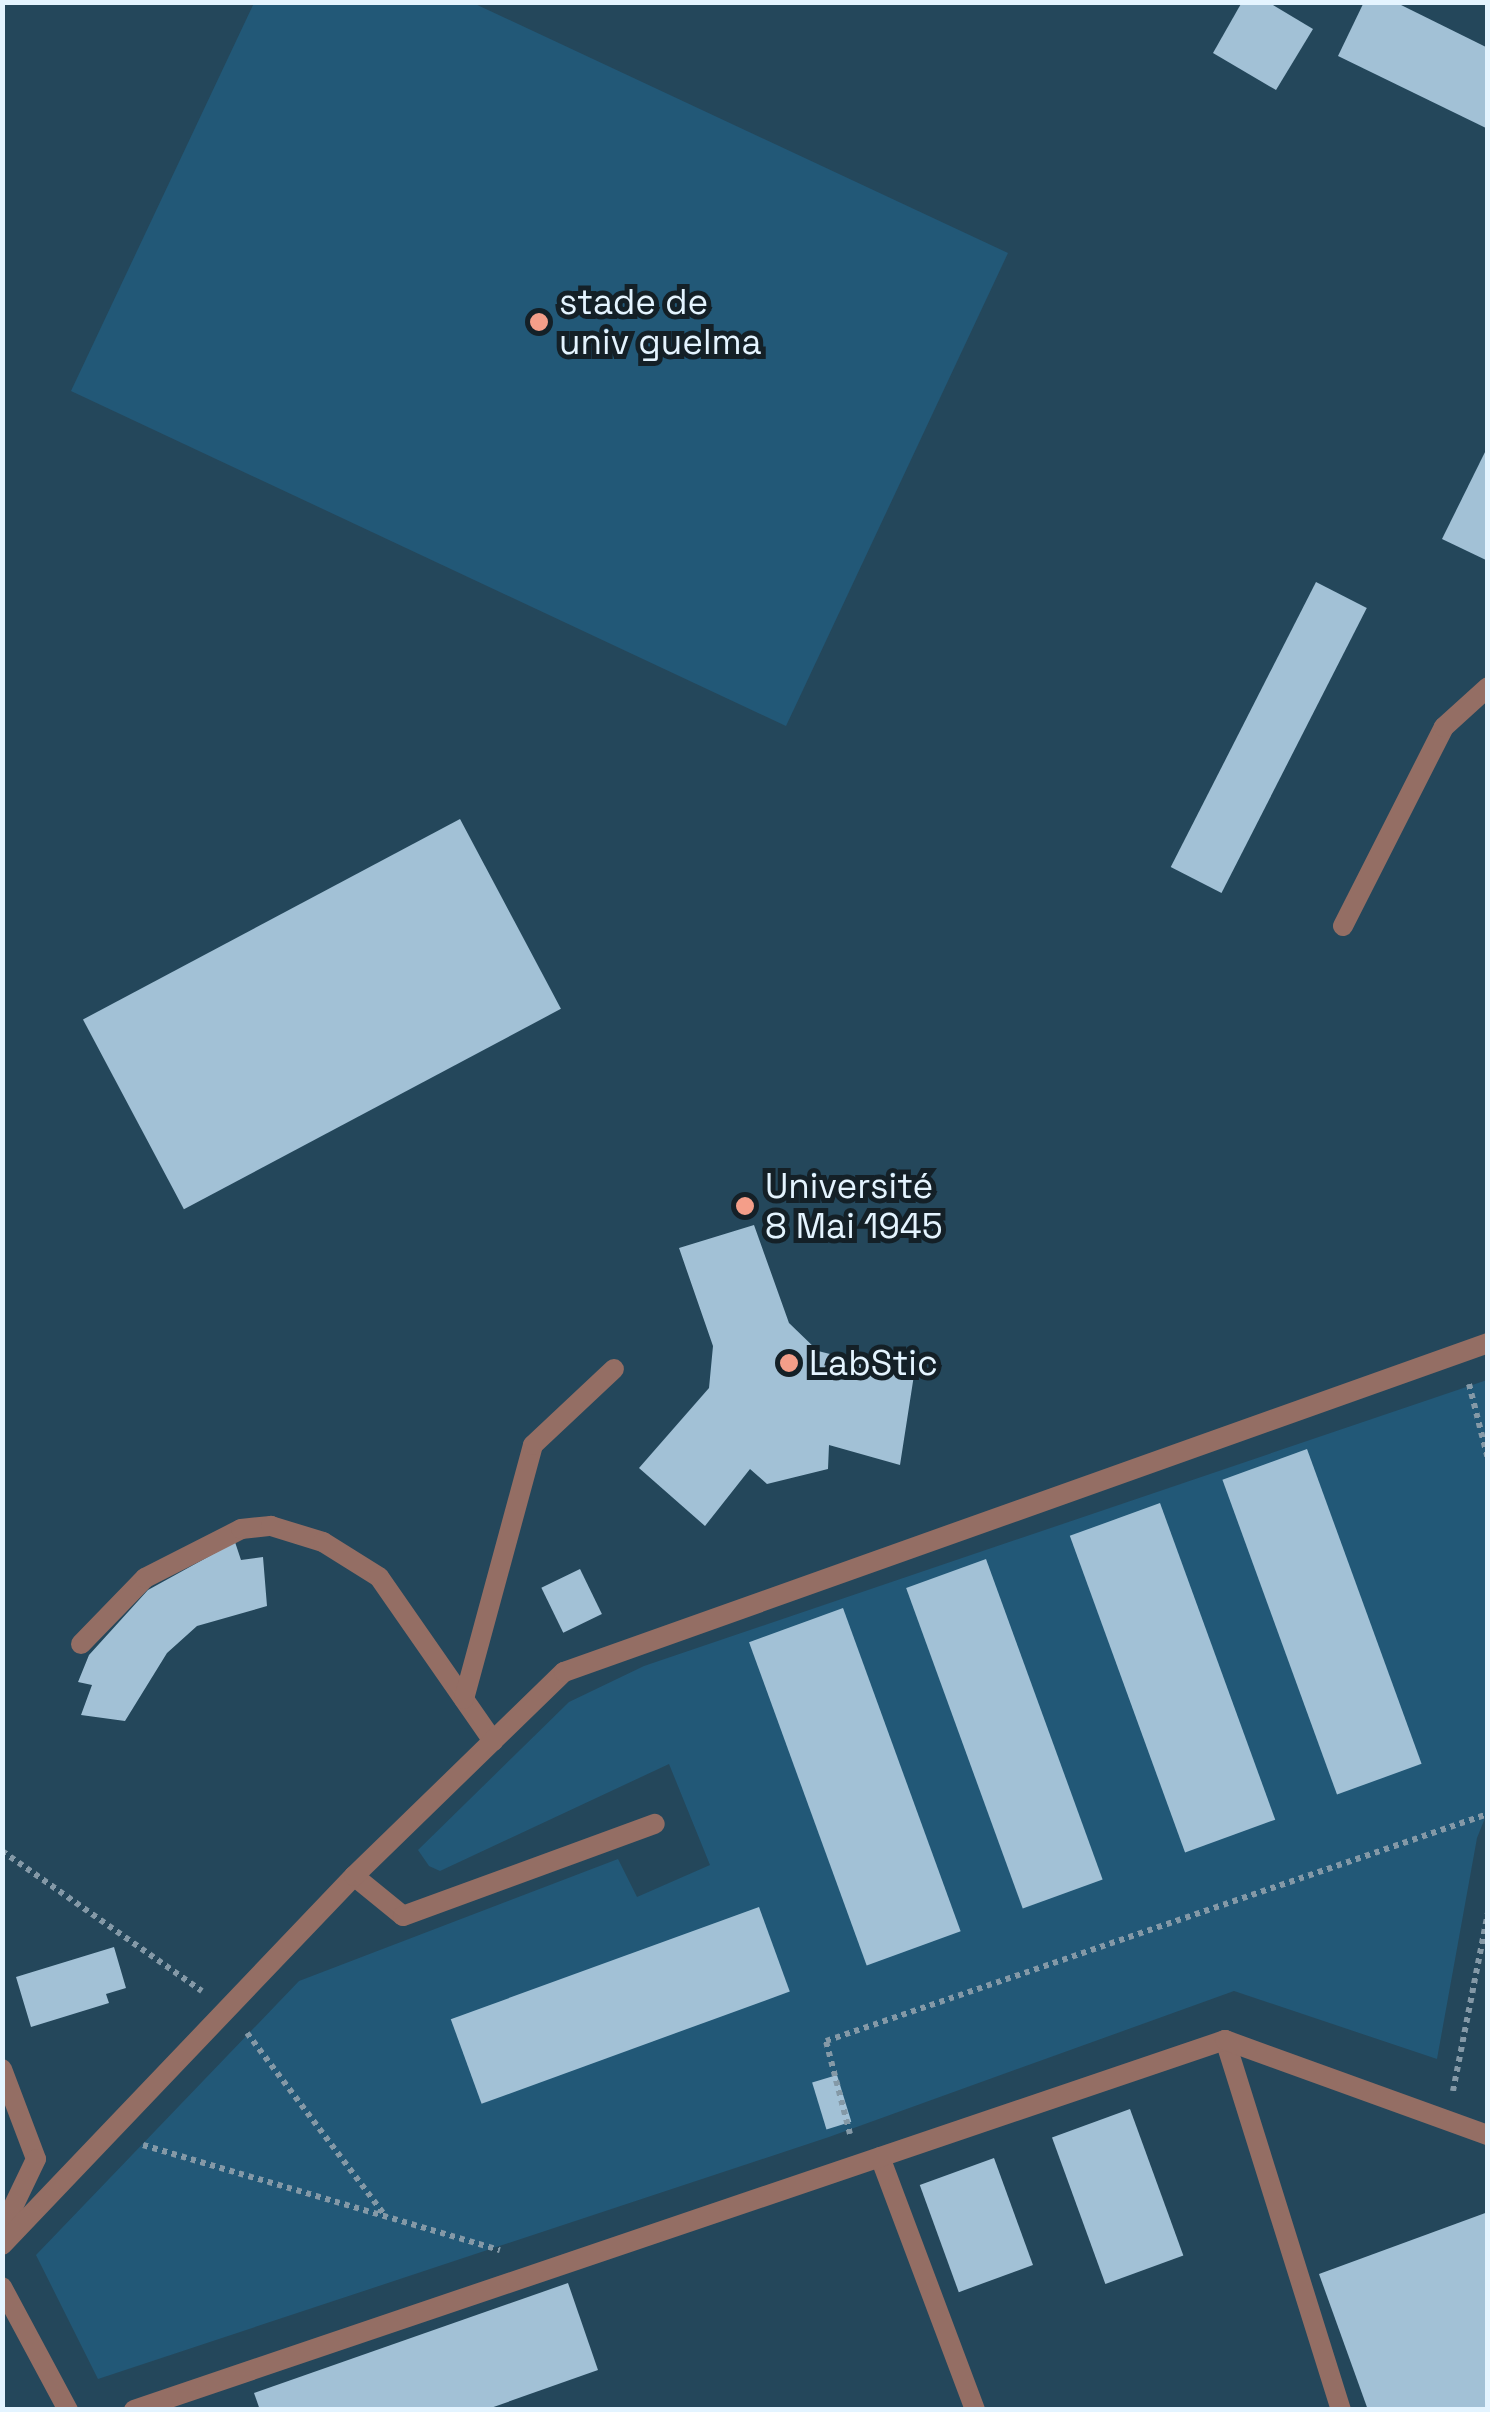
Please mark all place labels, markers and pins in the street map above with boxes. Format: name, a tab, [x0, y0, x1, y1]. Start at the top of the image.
place label: stade de univ guelma	[559, 281, 762, 363]
marker: stade de univ guelma	[528, 311, 550, 333]
place label: Université 8 Mai 1945	[765, 1165, 943, 1247]
marker: Université 8 Mai 1945	[734, 1195, 756, 1217]
place label: LabStic	[809, 1342, 938, 1384]
marker: LabStic	[778, 1352, 800, 1374]

